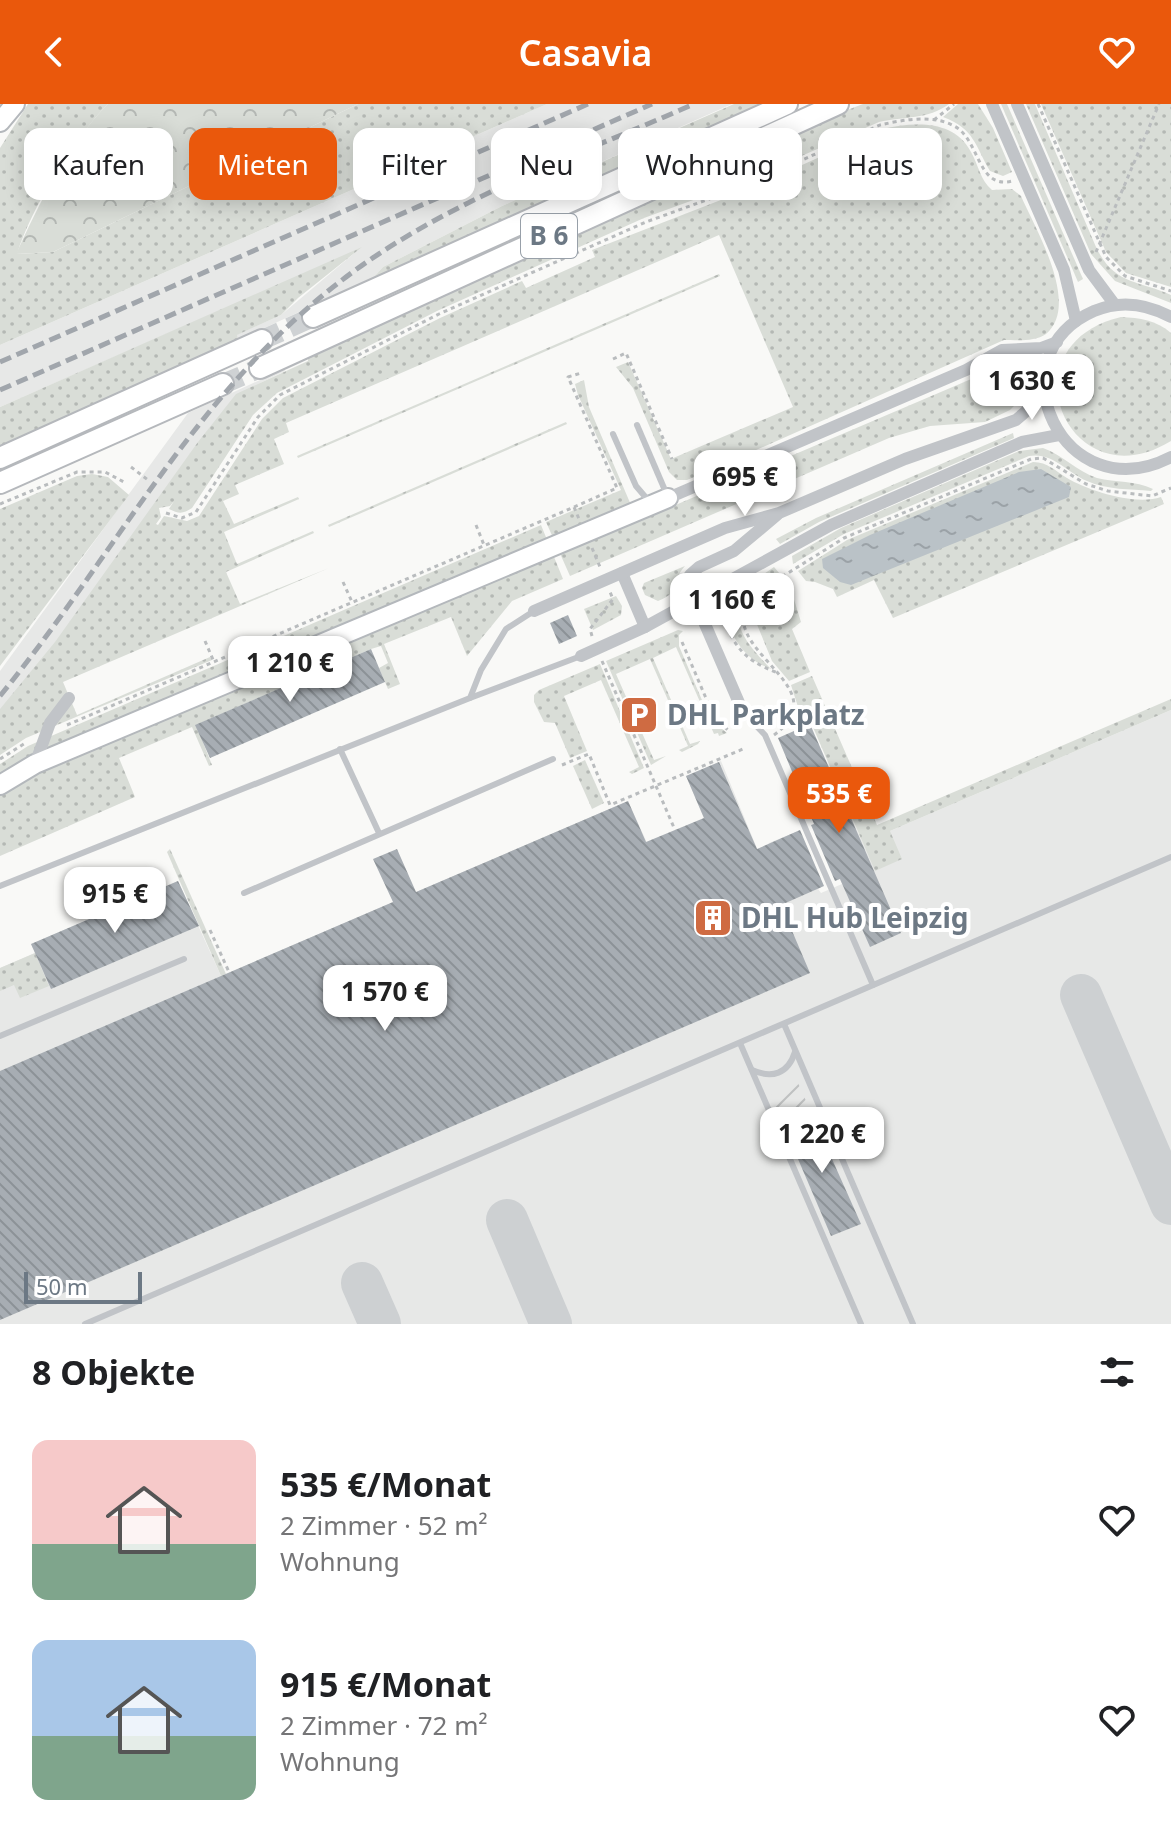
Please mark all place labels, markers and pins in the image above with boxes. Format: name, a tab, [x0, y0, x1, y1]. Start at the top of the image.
pin: 1 630 €	[958, 354, 1106, 422]
pin: 695 €	[689, 450, 801, 518]
pin: 1 160 €	[658, 573, 806, 641]
pin: 1 210 €	[216, 636, 364, 704]
parking icon: DHL Parkplatz	[618, 694, 660, 736]
place label: DHL Parkplatz	[667, 695, 865, 733]
pin: 535 €	[783, 767, 895, 835]
pin: 915 €	[59, 867, 171, 935]
building icon: DHL Hub Leipzig	[692, 897, 734, 939]
place label: DHL Hub Leipzig	[741, 898, 968, 936]
pin: 1 570 €	[311, 965, 459, 1033]
pin: 1 220 €	[748, 1107, 896, 1175]

